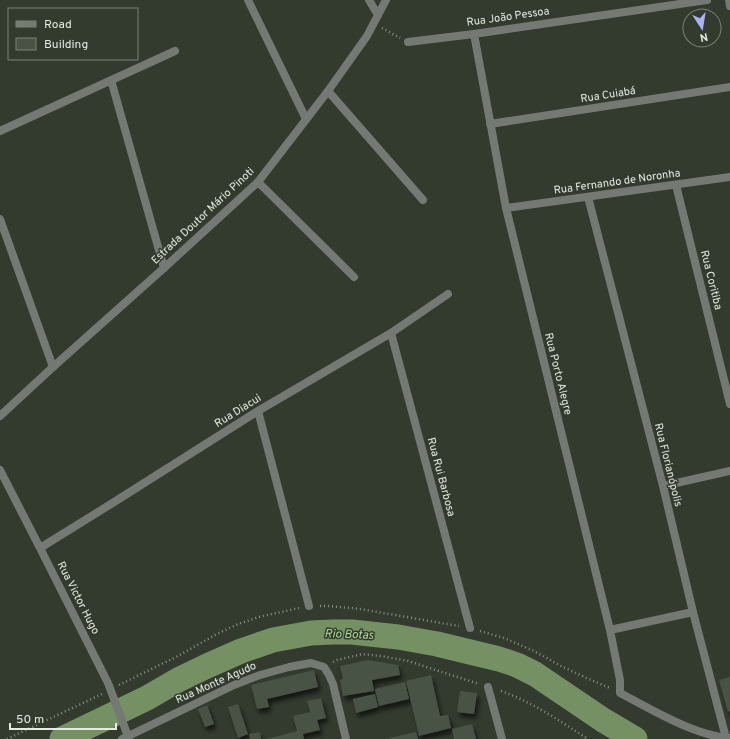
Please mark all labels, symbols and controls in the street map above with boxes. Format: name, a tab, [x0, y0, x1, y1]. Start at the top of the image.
street label: Rua João Pessoa	[466, 4, 551, 30]
legend	[8, 8, 138, 60]
north arrow	[682, 8, 722, 48]
text: Road	[44, 17, 72, 33]
text: N	[699, 29, 709, 44]
text: Building	[44, 37, 88, 53]
street label: Rua Cuiabá	[579, 84, 637, 106]
street label: Estrada Doutor Mário Pinoti	[149, 165, 257, 267]
street label: Rua Fernando de Noronha	[553, 166, 681, 198]
street label: Rua Coritiba	[697, 249, 725, 311]
street label: Rua Porto Alegre	[541, 331, 575, 417]
street label: Rua Diacui	[212, 391, 264, 431]
street label: Rua Florianópolis	[651, 422, 685, 508]
street label: Rua Rui Barbosa	[424, 436, 458, 518]
street label: Rua Victor Hugo	[54, 559, 102, 637]
water label: Rio Botas	[324, 626, 374, 644]
street label: Rua Monte Agudo	[173, 659, 259, 707]
scale bar	[10, 705, 116, 731]
text: 50 m	[16, 712, 44, 728]

